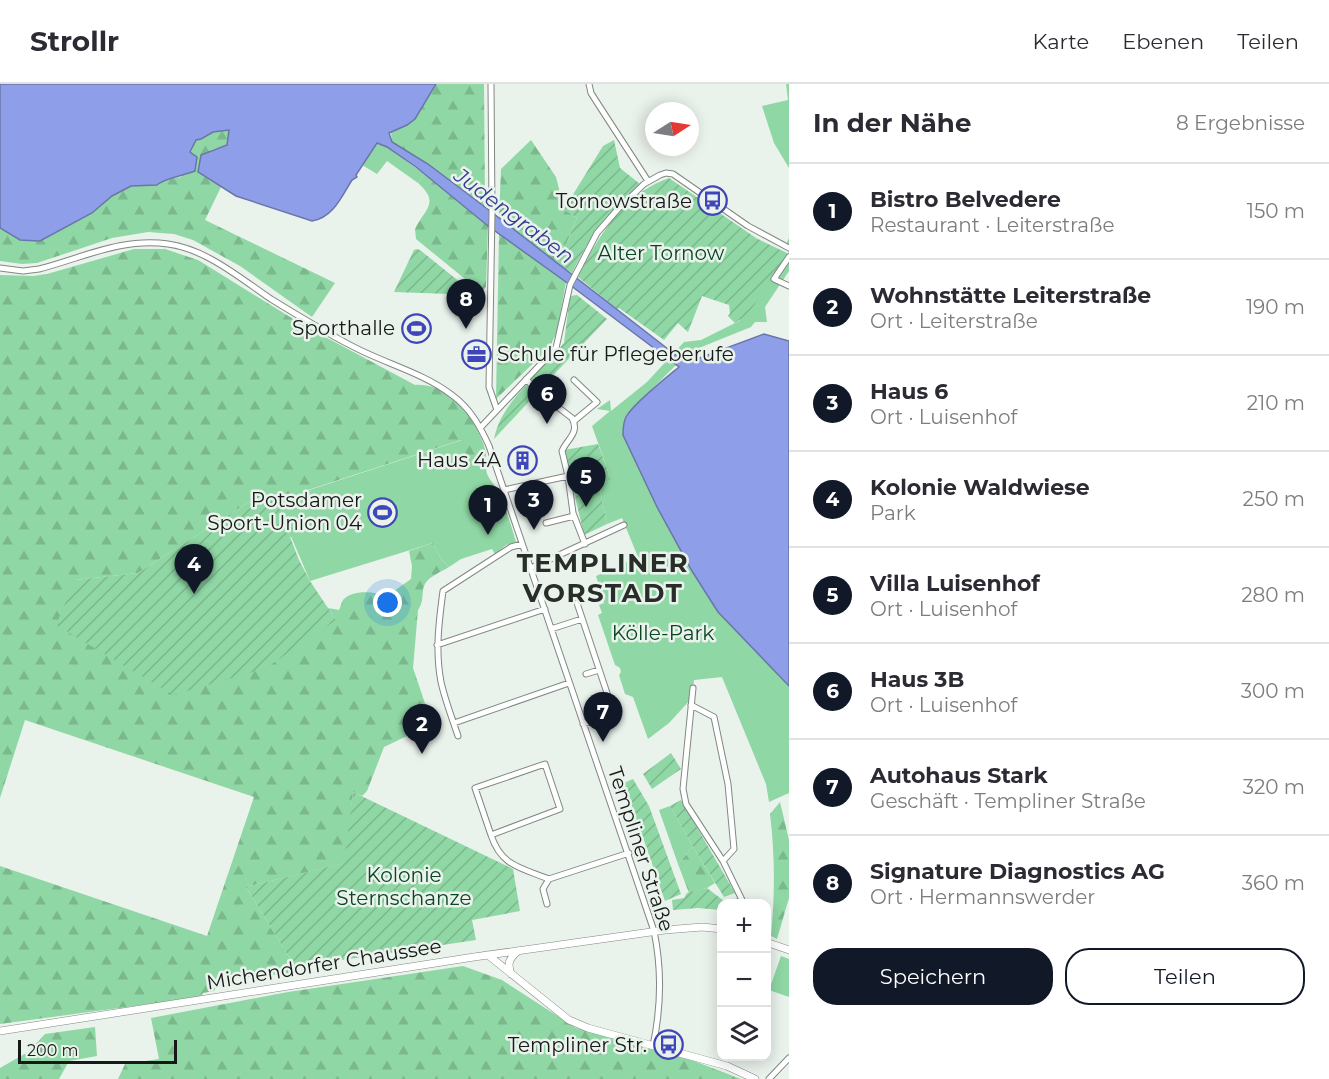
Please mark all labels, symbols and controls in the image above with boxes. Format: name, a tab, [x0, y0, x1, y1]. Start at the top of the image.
text: Strollr	[30, 24, 119, 58]
text: Karte	[1033, 29, 1089, 54]
text: Ebenen	[1122, 29, 1204, 54]
text: Teilen	[1237, 29, 1299, 54]
north arrow	[645, 102, 699, 156]
text: In der Nähe	[813, 107, 971, 139]
text: 8 Ergebnisse	[1176, 111, 1305, 135]
water label: Judengraben	[449, 162, 579, 269]
bus stop icon: Tornowstraße	[697, 185, 729, 217]
text: Bistro Belvedere	[870, 186, 1061, 213]
place label: Tornowstraße	[556, 189, 692, 213]
text: 1	[829, 199, 836, 223]
text: 150 m	[1247, 199, 1305, 223]
text: Restaurant · Leiterstraße	[870, 213, 1114, 237]
park label: Alter Tornow	[598, 241, 725, 265]
pin: 8	[446, 280, 486, 329]
text: Wohnstätte Leiterstraße	[870, 282, 1151, 309]
text: 2	[827, 295, 838, 319]
text: 190 m	[1246, 295, 1305, 319]
text: Ort · Leiterstraße	[870, 309, 1038, 333]
sports icon: Sporthalle	[400, 312, 432, 344]
place label: Sporthalle	[292, 316, 395, 340]
office icon: Schule für Pflegeberufe	[460, 338, 492, 370]
place label: Schule für Pflegeberufe	[497, 342, 734, 366]
pin: 6	[528, 374, 566, 424]
text: Haus 6	[870, 378, 948, 405]
text: 3	[827, 391, 838, 415]
text: 210 m	[1247, 391, 1305, 415]
text: Ort · Luisenhof	[870, 405, 1017, 429]
building icon: Haus 4A	[506, 444, 538, 476]
place label: Haus 4A	[417, 448, 502, 472]
pin: 5	[566, 458, 606, 507]
text: Kolonie Waldwiese	[870, 474, 1090, 501]
pin: 3	[514, 480, 554, 530]
pin: 1	[468, 486, 508, 535]
text: 4	[826, 487, 839, 511]
text: 250 m	[1243, 487, 1305, 511]
place label: Potsdamer Sport-Union 04	[207, 488, 362, 535]
sports icon: Potsdamer Sport-Union 04	[367, 496, 399, 528]
text: Park	[870, 501, 916, 525]
pin: 4	[174, 544, 214, 594]
district label: TEMPLINER VORSTADT	[517, 547, 689, 609]
text: Villa Luisenhof	[870, 570, 1040, 597]
text: 5	[827, 583, 838, 607]
text: 280 m	[1241, 583, 1305, 607]
your location	[373, 588, 402, 617]
text: Ort · Luisenhof	[870, 597, 1017, 621]
park label: Kölle-Park	[612, 621, 714, 645]
text: Haus 3B	[870, 666, 964, 693]
text: 6	[826, 679, 839, 703]
text: 300 m	[1241, 679, 1305, 703]
pin: 7	[584, 692, 622, 742]
text: Ort · Luisenhof	[870, 693, 1017, 717]
pin: 2	[402, 704, 442, 754]
text: Autohaus Stark	[870, 762, 1048, 789]
street label: Templiner Straße	[603, 764, 679, 934]
text: 7	[826, 775, 839, 799]
text: 320 m	[1243, 775, 1305, 799]
text: Geschäft · Templiner Straße	[870, 789, 1146, 813]
text: Signature Diagnostics AG	[870, 858, 1165, 885]
park label: Kolonie Sternschanze	[336, 863, 472, 910]
text: 8	[826, 871, 839, 895]
text: 360 m	[1242, 871, 1305, 895]
text: Ort · Hermannswerder	[870, 885, 1095, 909]
map controls	[717, 899, 771, 1061]
button: +	[717, 899, 771, 953]
street label: Michendorfer Chaussee	[205, 934, 443, 994]
button: Speichern	[813, 948, 1053, 1005]
button: Teilen	[1065, 948, 1305, 1005]
button: −	[717, 953, 771, 1007]
button: layers	[717, 1007, 771, 1061]
bus stop icon: Templiner Str.	[652, 1029, 684, 1061]
place label: Templiner Str.	[508, 1033, 647, 1057]
scale bar	[18, 1037, 177, 1064]
text: 200 m	[27, 1041, 78, 1060]

